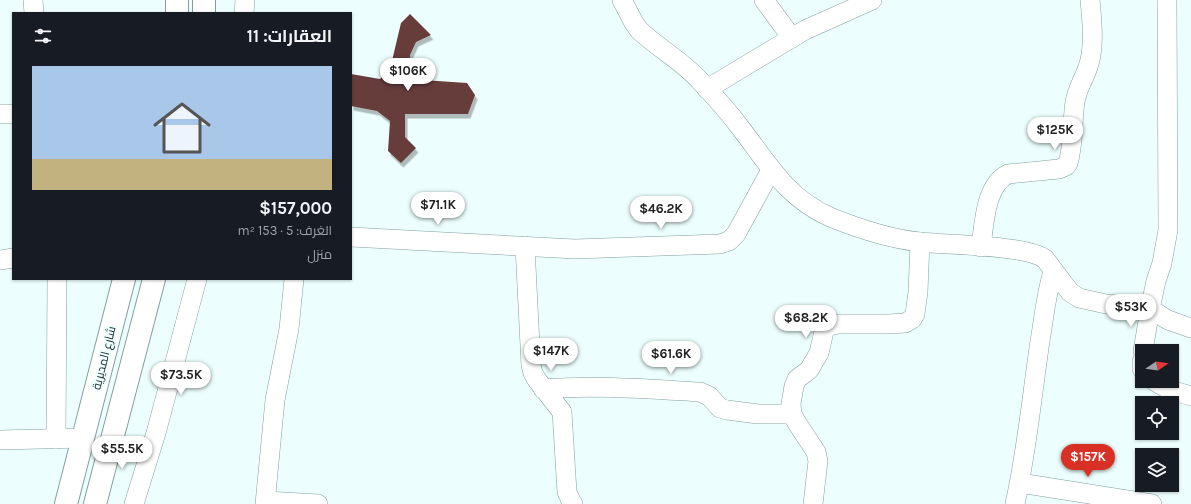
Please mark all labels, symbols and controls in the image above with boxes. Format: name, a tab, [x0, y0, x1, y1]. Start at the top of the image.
icon: filters	[32, 25, 54, 47]
text: العقارات: 11	[247, 26, 332, 46]
pin: $106K	[380, 58, 436, 92]
text: $106K	[389, 63, 427, 78]
icon: home	[146, 92, 218, 164]
pin: $125K	[1027, 117, 1083, 151]
text: $125K	[1036, 122, 1074, 137]
pin: $71.1K	[405, 192, 471, 226]
pin: $46.2K	[628, 196, 694, 230]
text: $71.1K	[420, 197, 456, 212]
text: $157,000	[259, 198, 332, 218]
text: $46.2K	[639, 201, 683, 216]
text: الغرف: 5 · 153 m²	[238, 223, 332, 238]
text: منزل	[307, 247, 332, 262]
pin: $53K	[1107, 294, 1155, 328]
text: $53K	[1114, 299, 1148, 314]
pin: $68.2K	[773, 305, 839, 339]
text: $68.2K	[784, 310, 828, 325]
street label: شارع المديرية	[89, 325, 120, 391]
pin: $147K	[523, 338, 579, 372]
pin: $61.6K	[638, 341, 704, 375]
text: $147K	[533, 343, 569, 358]
north arrow	[1135, 344, 1179, 388]
map controls	[1135, 344, 1179, 492]
text: $61.6K	[651, 346, 691, 361]
pin: $73.5K	[148, 362, 214, 396]
text: $73.5K	[160, 367, 202, 382]
button: locate	[1135, 396, 1179, 440]
pin: $55.5K	[89, 436, 155, 470]
text: $55.5K	[101, 441, 143, 456]
pin: $157K	[1060, 444, 1116, 478]
button: layers	[1135, 448, 1179, 492]
text: $157K	[1070, 449, 1106, 464]

